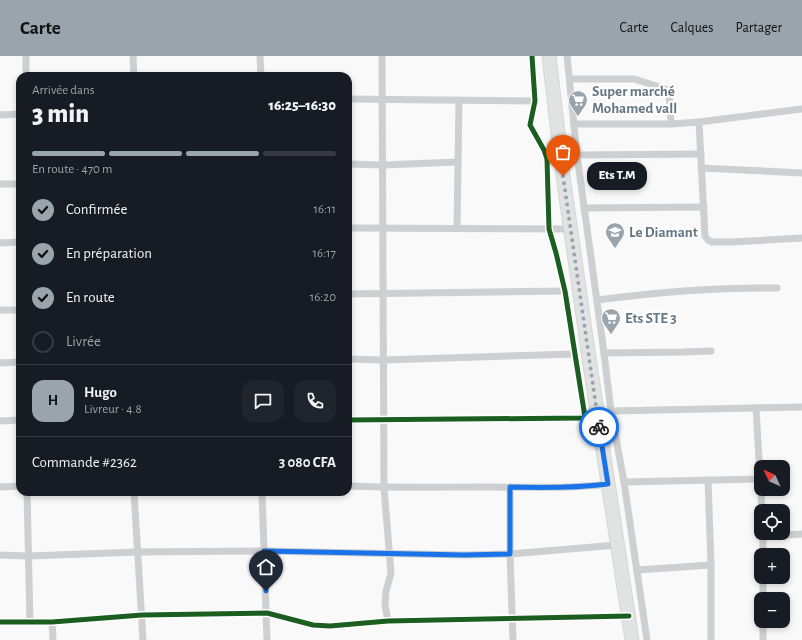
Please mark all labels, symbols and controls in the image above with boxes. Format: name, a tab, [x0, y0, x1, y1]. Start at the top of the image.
text: Carte	[20, 19, 61, 38]
text: Carte	[620, 21, 648, 35]
text: Calques	[670, 21, 714, 35]
text: Partager	[736, 21, 782, 35]
text: Arrivée dans	[32, 84, 95, 97]
place label: Super marché Mohamed vall	[592, 84, 677, 116]
supermarket icon: Super marché Mohamed vall	[567, 89, 589, 117]
text: 16:25–16:30	[269, 98, 336, 113]
text: 3 min	[32, 101, 89, 127]
pin	[546, 135, 580, 176]
icon: bag	[552, 141, 574, 163]
callout: Ets T.M	[587, 162, 647, 190]
text: En route · 470 m	[32, 163, 113, 176]
text: Ets T.M	[598, 169, 636, 182]
icon: check	[32, 199, 54, 221]
text: Confirmée	[66, 202, 127, 217]
text: 16:11	[313, 203, 336, 216]
school or university icon: Le Diamant	[604, 221, 626, 249]
place label: Le Diamant	[629, 225, 698, 240]
icon: check	[32, 243, 54, 265]
text: En préparation	[66, 246, 152, 261]
text: 16:17	[313, 247, 336, 260]
icon: check	[32, 287, 54, 309]
text: En route	[66, 290, 115, 305]
text: 16:20	[310, 291, 336, 304]
supermarket icon: Ets STE 3	[600, 307, 622, 335]
place label: Ets STE 3	[625, 311, 677, 326]
text: Livrée	[66, 334, 101, 349]
button: chat	[242, 380, 284, 422]
button: phone	[294, 380, 336, 422]
text: Hugo	[84, 385, 117, 400]
text: H	[48, 393, 58, 408]
text: Livreur · 4.8	[84, 403, 142, 416]
courier	[579, 407, 619, 447]
icon: bike	[588, 416, 610, 438]
text: Commande #2362	[32, 455, 137, 470]
text: 3 080 CFA	[279, 455, 336, 470]
north arrow	[754, 460, 790, 496]
map controls	[754, 460, 790, 628]
button: locate	[754, 504, 790, 540]
button: +	[754, 548, 790, 584]
pin	[249, 550, 283, 591]
icon: home	[255, 556, 277, 578]
button: −	[754, 592, 790, 628]

